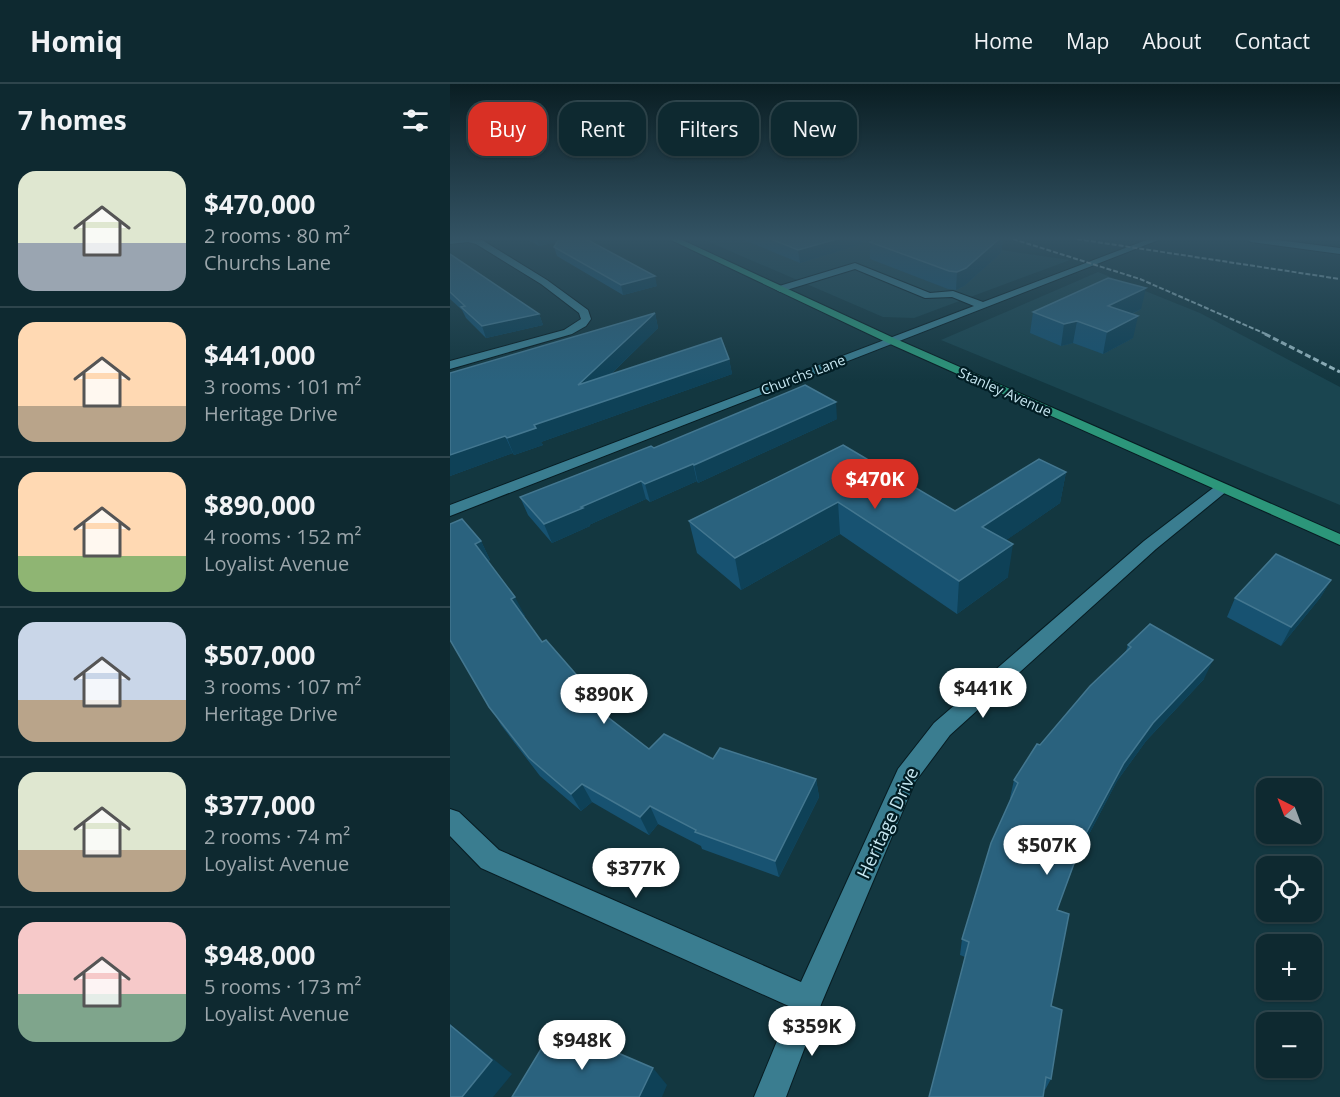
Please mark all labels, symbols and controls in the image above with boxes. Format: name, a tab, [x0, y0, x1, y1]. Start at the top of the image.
text: Homiq	[30, 22, 123, 60]
text: Home	[974, 27, 1033, 55]
text: Map	[1066, 27, 1109, 55]
text: About	[1142, 27, 1202, 55]
text: Contact	[1235, 27, 1310, 55]
text: 7 homes	[18, 102, 127, 138]
chip: Buy	[468, 102, 547, 156]
chip: Rent	[559, 102, 646, 156]
chip: Filters	[658, 102, 759, 156]
chip: New	[771, 102, 857, 156]
icon: filters	[399, 104, 432, 137]
text: $470,000	[204, 186, 315, 222]
icon: home	[66, 195, 138, 267]
text: 2 rooms · 80 m²	[204, 222, 350, 249]
text: Churchs Lane	[204, 249, 331, 276]
text: $441,000	[204, 337, 315, 373]
icon: home	[66, 346, 138, 418]
street label: Churchs Lane	[758, 350, 848, 399]
street label: Stanley Avenue	[956, 363, 1055, 421]
text: 3 rooms · 101 m²	[204, 373, 362, 400]
text: Heritage Drive	[204, 400, 338, 427]
pin: $470K	[833, 459, 917, 510]
text: $470K	[845, 465, 905, 492]
text: $890,000	[204, 487, 315, 523]
icon: home	[66, 496, 138, 568]
text: 4 rooms · 152 m²	[204, 523, 362, 550]
text: Loyalist Avenue	[204, 550, 349, 577]
text: $507,000	[204, 637, 315, 673]
icon: home	[66, 646, 138, 718]
pin: $441K	[941, 668, 1025, 719]
text: 3 rooms · 107 m²	[204, 673, 362, 700]
pin: $890K	[562, 674, 646, 725]
text: $441K	[953, 674, 1013, 701]
text: $890K	[574, 680, 634, 707]
text: Heritage Drive	[204, 700, 338, 727]
street label: Heritage Drive	[851, 763, 923, 882]
north arrow	[1256, 778, 1322, 844]
map controls	[1256, 778, 1322, 1078]
text: $377,000	[204, 787, 315, 823]
icon: home	[66, 796, 138, 868]
text: 2 rooms · 74 m²	[204, 823, 350, 850]
pin: $507K	[1005, 825, 1089, 876]
text: $507K	[1017, 831, 1077, 858]
pin: $377K	[594, 848, 678, 899]
text: Loyalist Avenue	[204, 850, 349, 877]
text: $377K	[606, 854, 666, 881]
button: locate	[1256, 856, 1322, 922]
button: +	[1256, 934, 1322, 1000]
text: $948,000	[204, 937, 315, 973]
icon: home	[66, 946, 138, 1018]
text: 5 rooms · 173 m²	[204, 973, 362, 1000]
text: Loyalist Avenue	[204, 1000, 349, 1027]
pin: $359K	[770, 1006, 854, 1057]
text: $359K	[782, 1012, 842, 1039]
button: −	[1256, 1012, 1322, 1078]
pin: $948K	[540, 1020, 624, 1071]
text: $948K	[552, 1026, 612, 1053]

